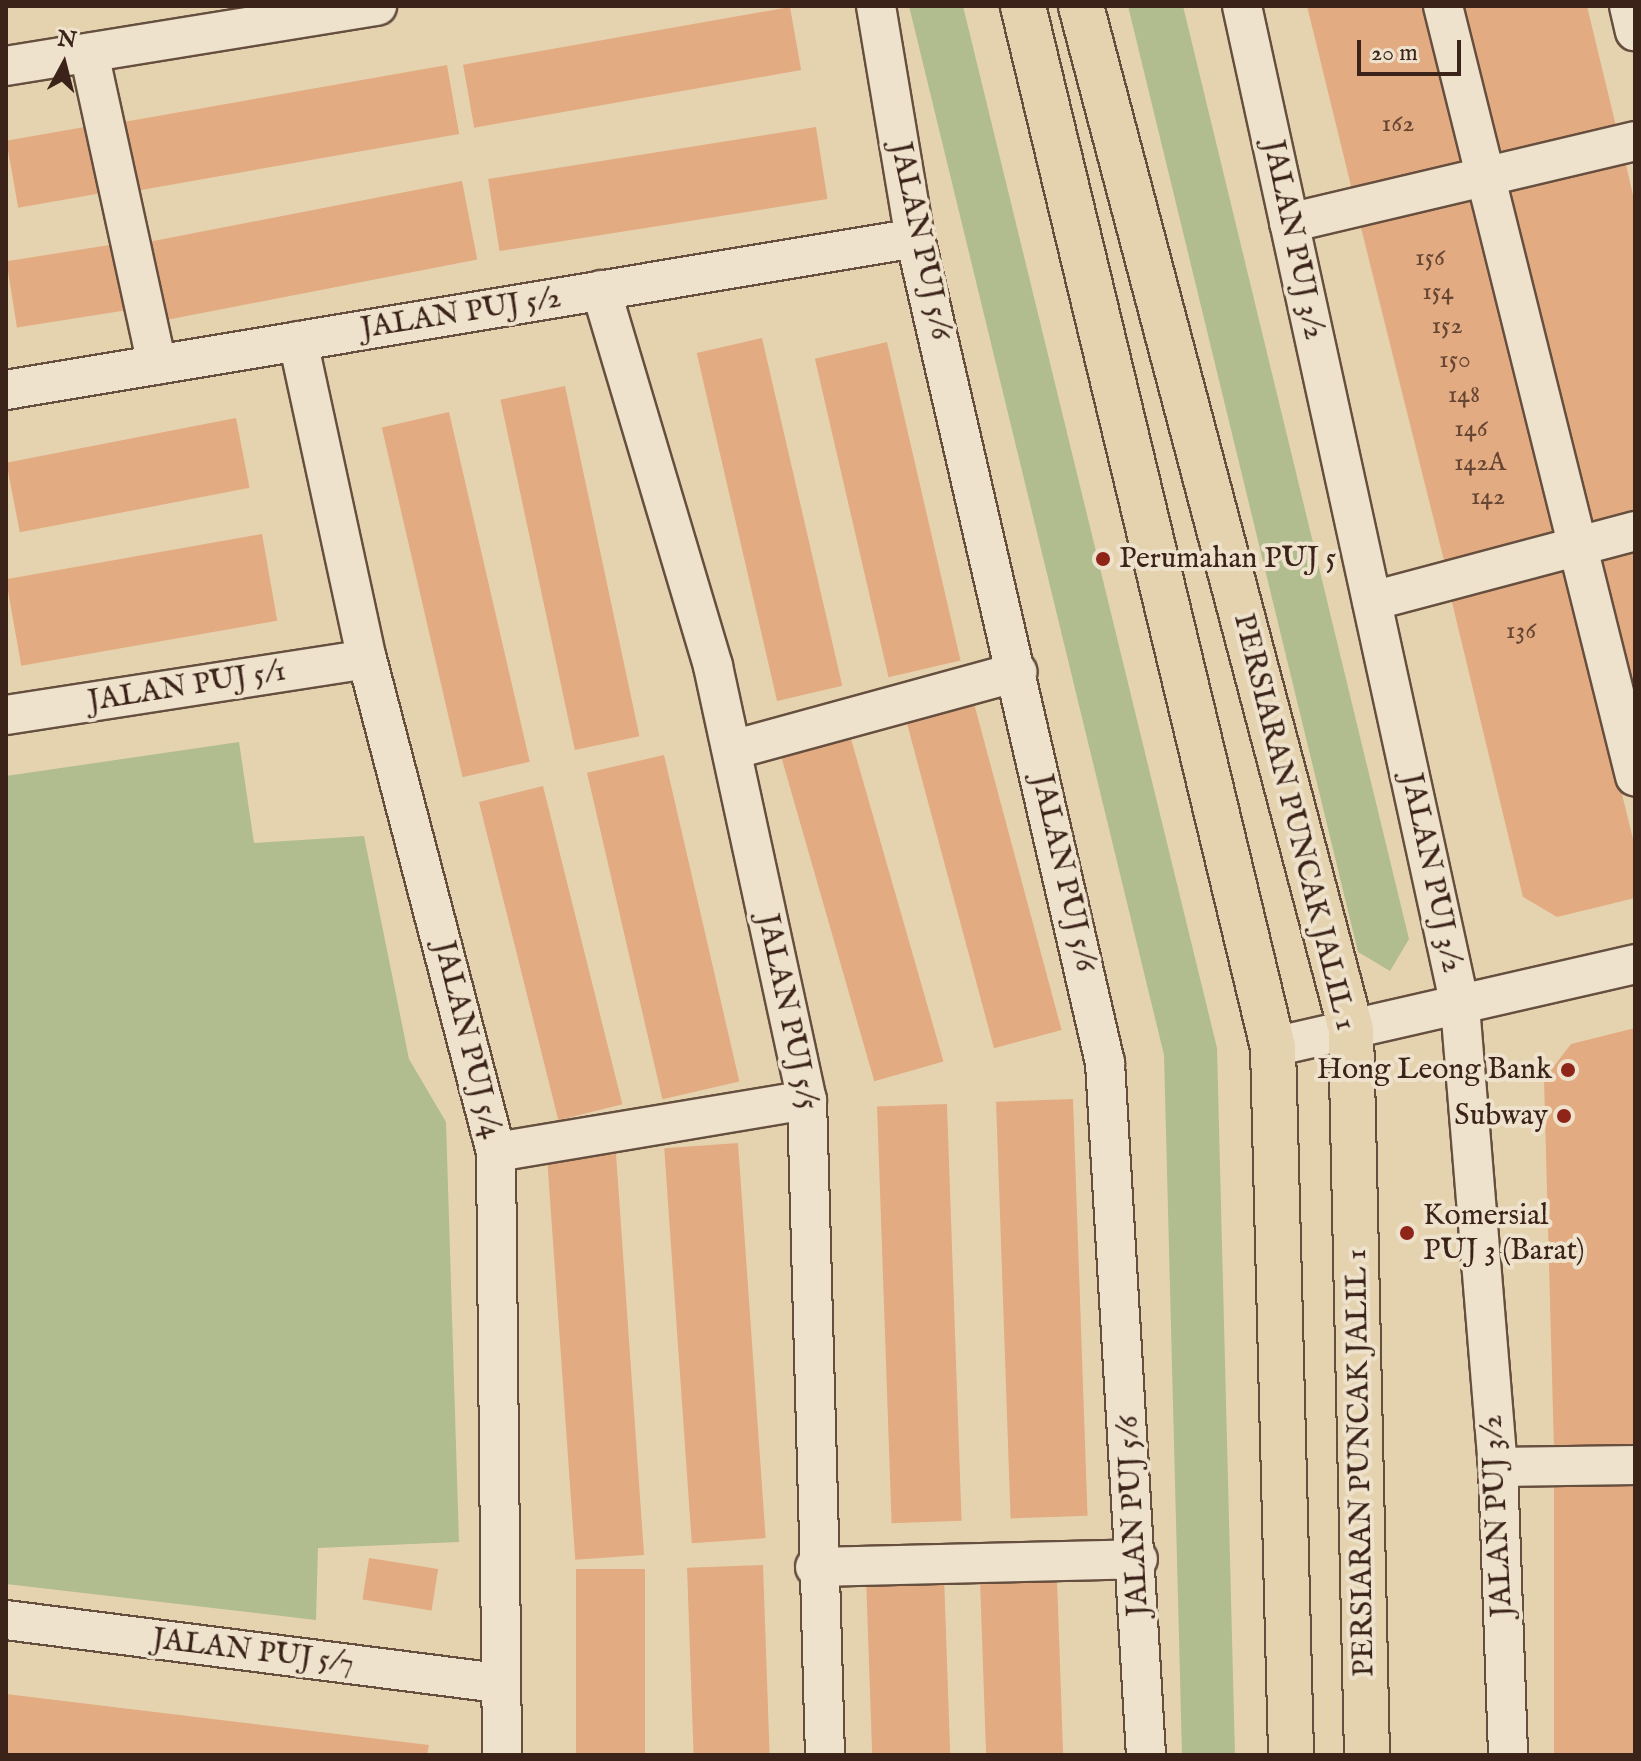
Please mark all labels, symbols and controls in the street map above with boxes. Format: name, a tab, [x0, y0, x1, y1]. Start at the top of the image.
north arrow	[24, 24, 104, 104]
scale bar	[1361, 24, 1465, 74]
text: N	[56, 25, 78, 55]
text: 20 m	[1371, 38, 1418, 69]
house number: 162	[1382, 108, 1414, 140]
street label: JALAN PUJ 3/2	[1254, 137, 1332, 343]
street label: JALAN PUJ 5/6	[881, 139, 959, 343]
house number: 156	[1415, 242, 1445, 274]
house number: 154	[1422, 276, 1454, 308]
street label: JALAN PUJ 5/2	[358, 280, 564, 348]
house number: 152	[1431, 310, 1463, 342]
house number: 150	[1439, 344, 1471, 376]
house number: 148	[1448, 379, 1480, 411]
house number: 146	[1454, 413, 1488, 445]
house number: 142A	[1454, 447, 1506, 479]
house number: 142	[1471, 481, 1505, 513]
place label: Perumahan PUJ 5	[1119, 541, 1336, 577]
marker: Perumahan PUJ 5	[1094, 550, 1112, 568]
street label: PERSIARAN PUNCAK JALIL 1	[1225, 610, 1363, 1034]
house number: 136	[1506, 615, 1536, 647]
street label: JALAN PUJ 5/1	[86, 654, 288, 720]
street label: JALAN PUJ 3/2	[1392, 770, 1470, 976]
street label: JALAN PUJ 5/6	[1023, 771, 1103, 975]
street label: JALAN PUJ 5/5	[749, 911, 825, 1113]
street label: JALAN PUJ 5/4	[425, 938, 509, 1142]
place label: Hong Leong Bank	[1317, 1052, 1552, 1088]
marker: Hong Leong Bank	[1559, 1061, 1577, 1079]
place label: Subway	[1454, 1098, 1548, 1134]
marker: Subway	[1555, 1107, 1573, 1125]
place label: Komersial PUJ 3 (Barat)	[1423, 1198, 1585, 1268]
marker: Komersial PUJ 3 (Barat)	[1398, 1224, 1416, 1242]
street label: PERSIARAN PUNCAK JALIL 1	[1339, 1249, 1383, 1677]
street label: JALAN PUJ 3/2	[1475, 1414, 1521, 1618]
street label: JALAN PUJ 5/6	[1111, 1415, 1157, 1617]
street label: JALAN PUJ 5/7	[150, 1622, 356, 1682]

